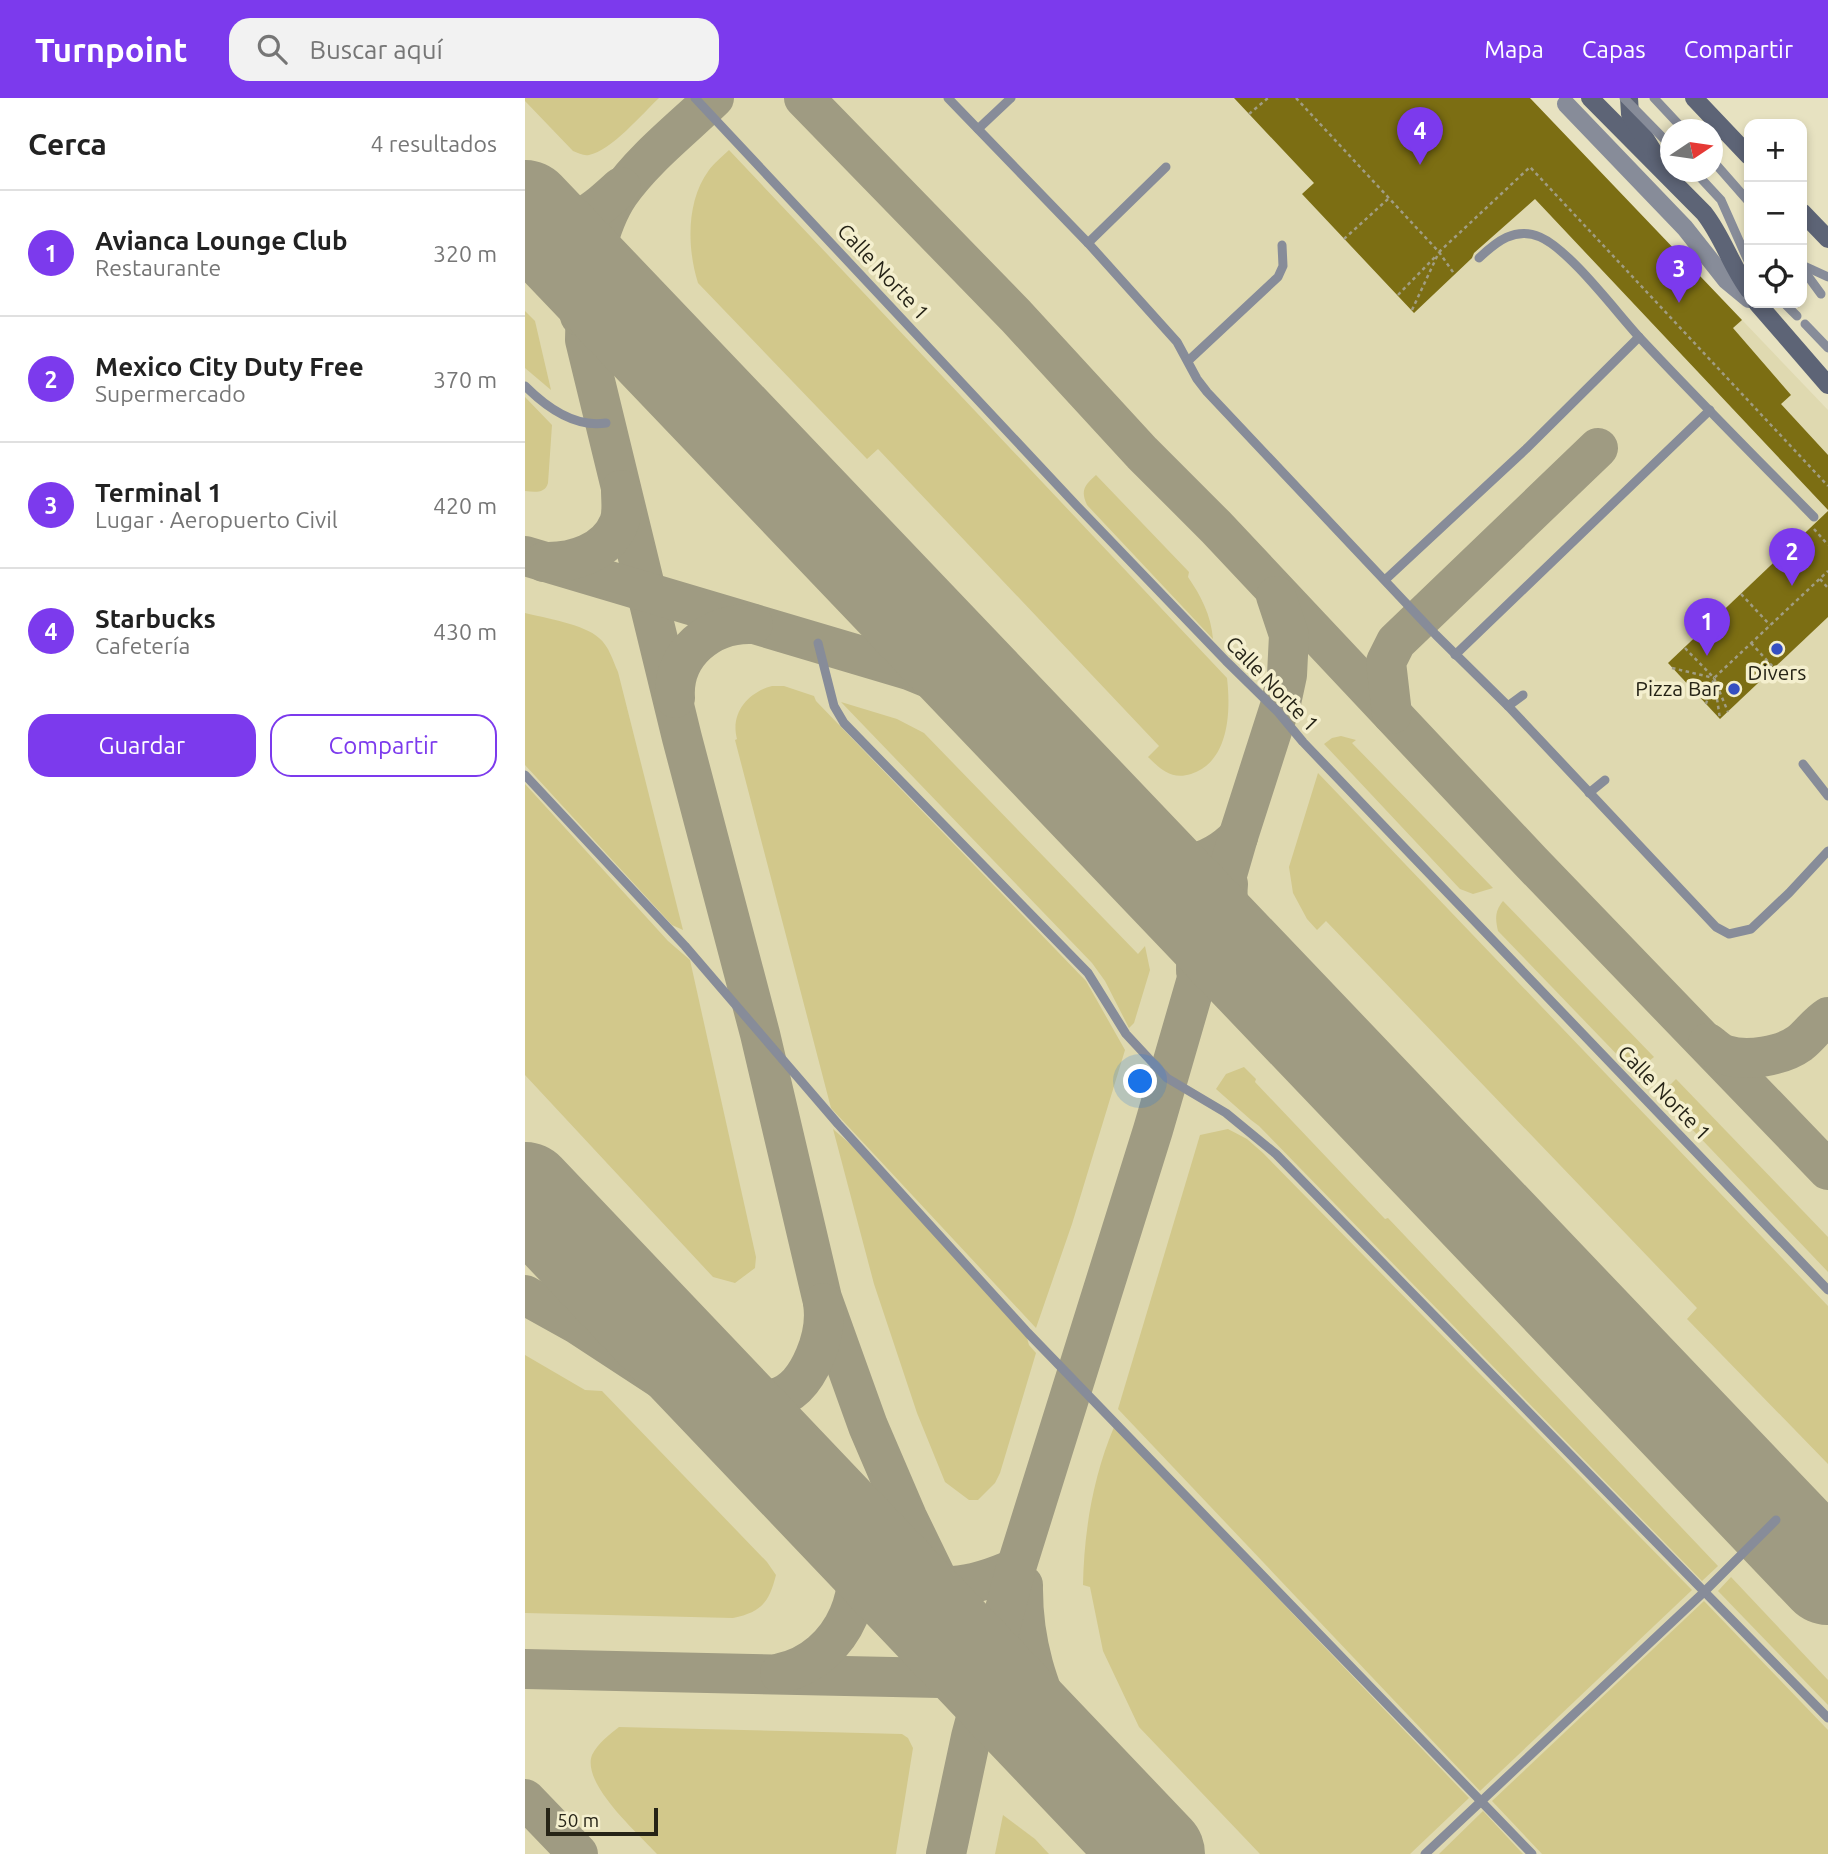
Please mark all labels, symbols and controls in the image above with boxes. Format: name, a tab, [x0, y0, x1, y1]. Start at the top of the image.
search box	[229, 18, 719, 81]
icon: search	[253, 30, 291, 68]
text: Turnpoint	[35, 31, 187, 68]
text: Buscar aquí	[309, 35, 443, 64]
text: Mapa	[1484, 36, 1544, 63]
text: Capas	[1582, 36, 1646, 63]
text: Compartir	[1684, 36, 1793, 63]
pin: 4	[1397, 107, 1443, 165]
north arrow	[1660, 119, 1723, 182]
map controls	[1744, 119, 1807, 308]
button: +	[1744, 119, 1807, 182]
text: Cerca	[28, 127, 107, 161]
text: 4 resultados	[371, 131, 497, 156]
button: −	[1744, 182, 1807, 245]
street label: Calle Norte 1	[833, 218, 934, 324]
text: Avianca Lounge Club	[95, 226, 348, 255]
text: 1	[45, 241, 57, 266]
text: 320 m	[433, 241, 497, 266]
pin: 3	[1656, 245, 1702, 303]
button: locate	[1744, 245, 1807, 308]
text: Restaurante	[95, 255, 221, 280]
text: Mexico City Duty Free	[95, 352, 364, 381]
text: 2	[45, 367, 57, 392]
text: 370 m	[433, 367, 497, 392]
text: Supermercado	[95, 381, 246, 406]
text: Terminal 1	[95, 478, 222, 507]
text: 3	[45, 493, 57, 518]
text: 420 m	[433, 493, 497, 518]
text: Lugar · Aeropuerto Civil	[95, 507, 338, 532]
pin: 2	[1769, 528, 1815, 586]
pin: 1	[1684, 598, 1730, 656]
text: Starbucks	[95, 604, 216, 633]
text: 4	[45, 619, 57, 644]
text: 430 m	[433, 619, 497, 644]
street label: Calle Norte 1	[1221, 631, 1324, 736]
text: Cafetería	[95, 633, 190, 658]
marker: Divers	[1769, 641, 1785, 657]
place label: Divers	[1748, 660, 1806, 684]
place label: Pizza Bar	[1635, 676, 1720, 700]
marker: Pizza Bar	[1726, 681, 1742, 697]
button: Guardar	[28, 714, 256, 777]
button: Compartir	[270, 714, 497, 777]
street label: Calle Norte 1	[1613, 1040, 1716, 1145]
your location	[1123, 1064, 1157, 1098]
scale bar	[546, 1805, 658, 1837]
text: 50 m	[557, 1809, 599, 1831]

